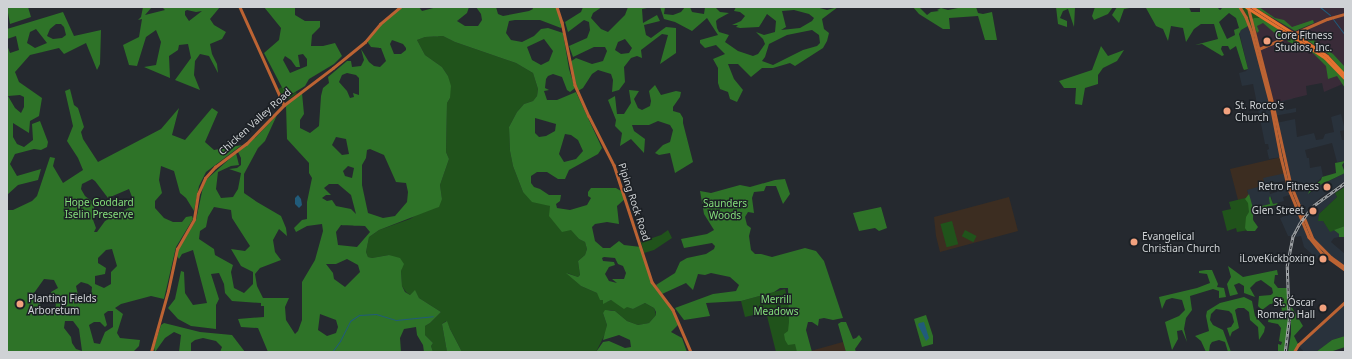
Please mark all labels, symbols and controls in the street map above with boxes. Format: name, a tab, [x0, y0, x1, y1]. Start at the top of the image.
place label: Core Fitness Studios, Inc.	[1275, 29, 1332, 52]
marker: Core Fitness Studios, Inc.	[1262, 36, 1272, 46]
street label: Chicken Valley Road	[216, 86, 294, 158]
place label: St. Rocco's Church	[1235, 99, 1284, 122]
marker: St. Rocco's Church	[1222, 106, 1232, 116]
street label: Piping Rock Road	[616, 161, 652, 243]
place label: Retro Fitness	[1258, 181, 1319, 193]
marker: Retro Fitness	[1322, 182, 1332, 192]
park label: Hope Goddard Iselin Preserve	[64, 196, 134, 220]
park label: Saunders Woods	[703, 197, 747, 220]
place label: Glen Street	[1252, 205, 1304, 217]
marker: Glen Street	[1307, 205, 1319, 217]
place label: Evangelical Christian Church	[1142, 230, 1220, 254]
marker: Evangelical Christian Church	[1129, 237, 1139, 247]
place label: iLoveKickboxing	[1240, 253, 1315, 265]
marker: iLoveKickboxing	[1318, 254, 1328, 264]
place label: Planting Fields Arboretum	[28, 292, 96, 316]
park label: Merrill Meadows	[754, 293, 798, 316]
place label: St. Óscar Romero Hall	[1257, 296, 1315, 320]
marker: Planting Fields Arboretum	[15, 299, 25, 309]
marker: St. Óscar Romero Hall	[1318, 303, 1328, 313]

